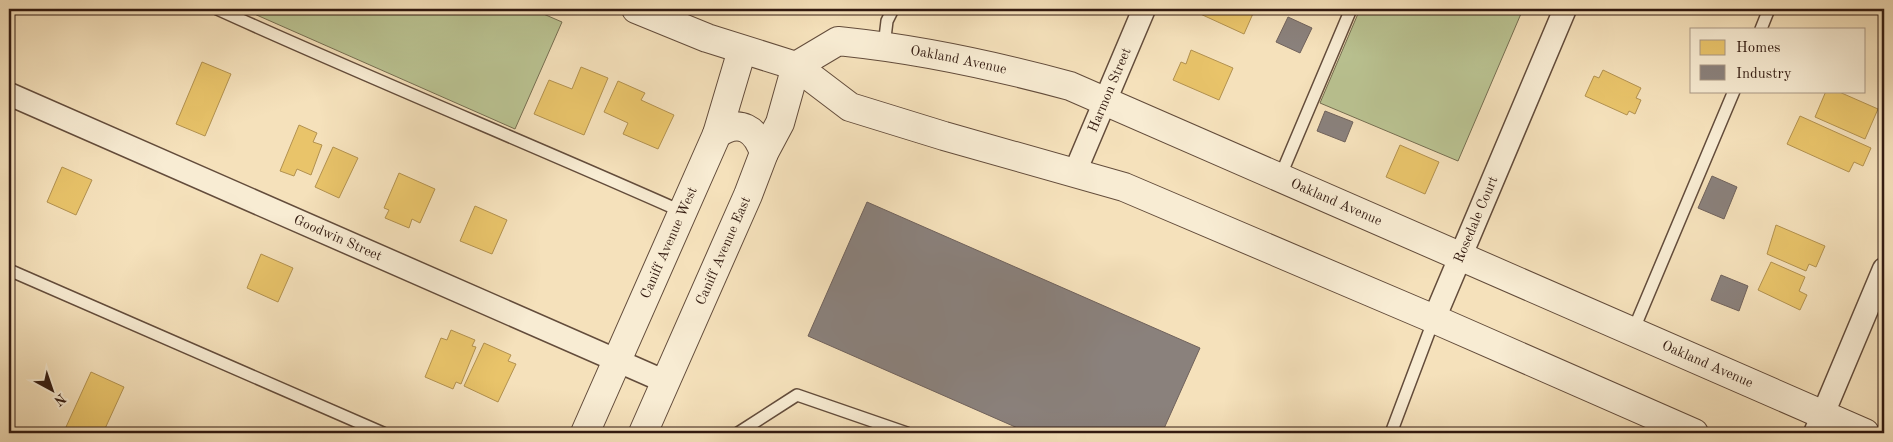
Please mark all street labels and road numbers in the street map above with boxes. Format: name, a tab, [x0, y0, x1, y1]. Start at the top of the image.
street label: Oakland Avenue	[909, 44, 1008, 77]
street label: Harmon Street	[1086, 46, 1134, 134]
street label: Rosedale Court	[1452, 174, 1501, 265]
street label: Oakland Avenue	[1289, 176, 1384, 228]
street label: Caniff Avenue West	[638, 185, 700, 301]
street label: Caniff Avenue East	[693, 195, 753, 307]
street label: Goodwin Street	[292, 213, 384, 264]
street label: Oakland Avenue	[1660, 338, 1755, 390]

